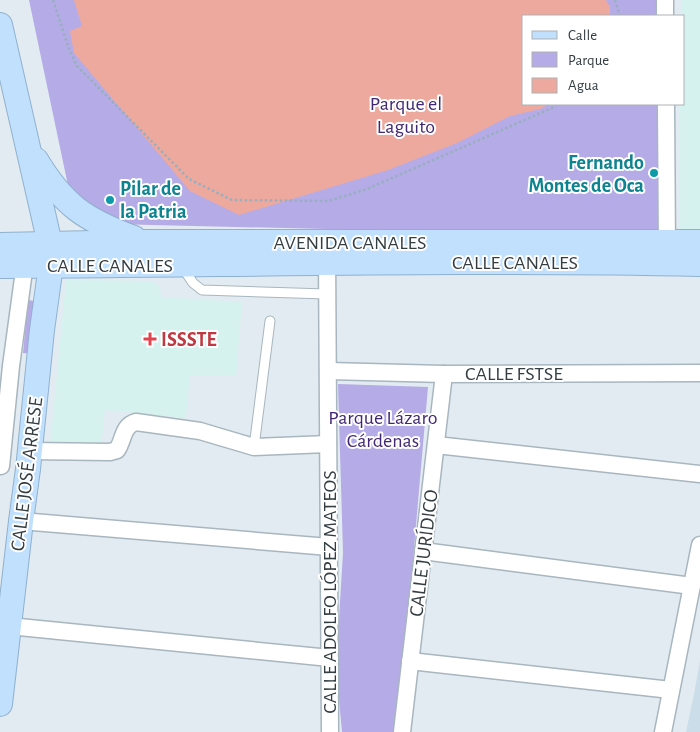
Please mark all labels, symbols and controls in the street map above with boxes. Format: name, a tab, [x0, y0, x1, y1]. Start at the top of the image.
legend	[522, 15, 685, 105]
text: Calle	[568, 28, 597, 43]
text: Parque	[568, 53, 609, 68]
text: Agua	[568, 78, 599, 93]
park label: Parque el Laguito	[370, 94, 442, 137]
place label: Fernando Montes de Oca	[528, 153, 644, 196]
marker: Fernando Montes de Oca	[648, 167, 660, 179]
place label: Pilar de la Patria	[120, 179, 187, 222]
marker: Pilar de la Patria	[104, 194, 116, 206]
street label: AVENIDA CANALES	[273, 233, 427, 253]
street label: CALLE CANALES	[452, 253, 578, 273]
street label: CALLE CANALES	[47, 256, 173, 276]
place label: ISSSTE	[161, 330, 217, 350]
marker: ISSSTE	[143, 332, 157, 346]
street label: CALLE FSTSE	[465, 364, 563, 384]
street label: CALLE JOSÉ ARRESE	[7, 396, 46, 552]
park label: Parque Lázaro Cárdenas	[328, 408, 438, 451]
street label: CALLE ADOLFO LÓPEZ MATEOS	[319, 470, 340, 714]
street label: CALLE JURÍDICO	[405, 488, 442, 618]

